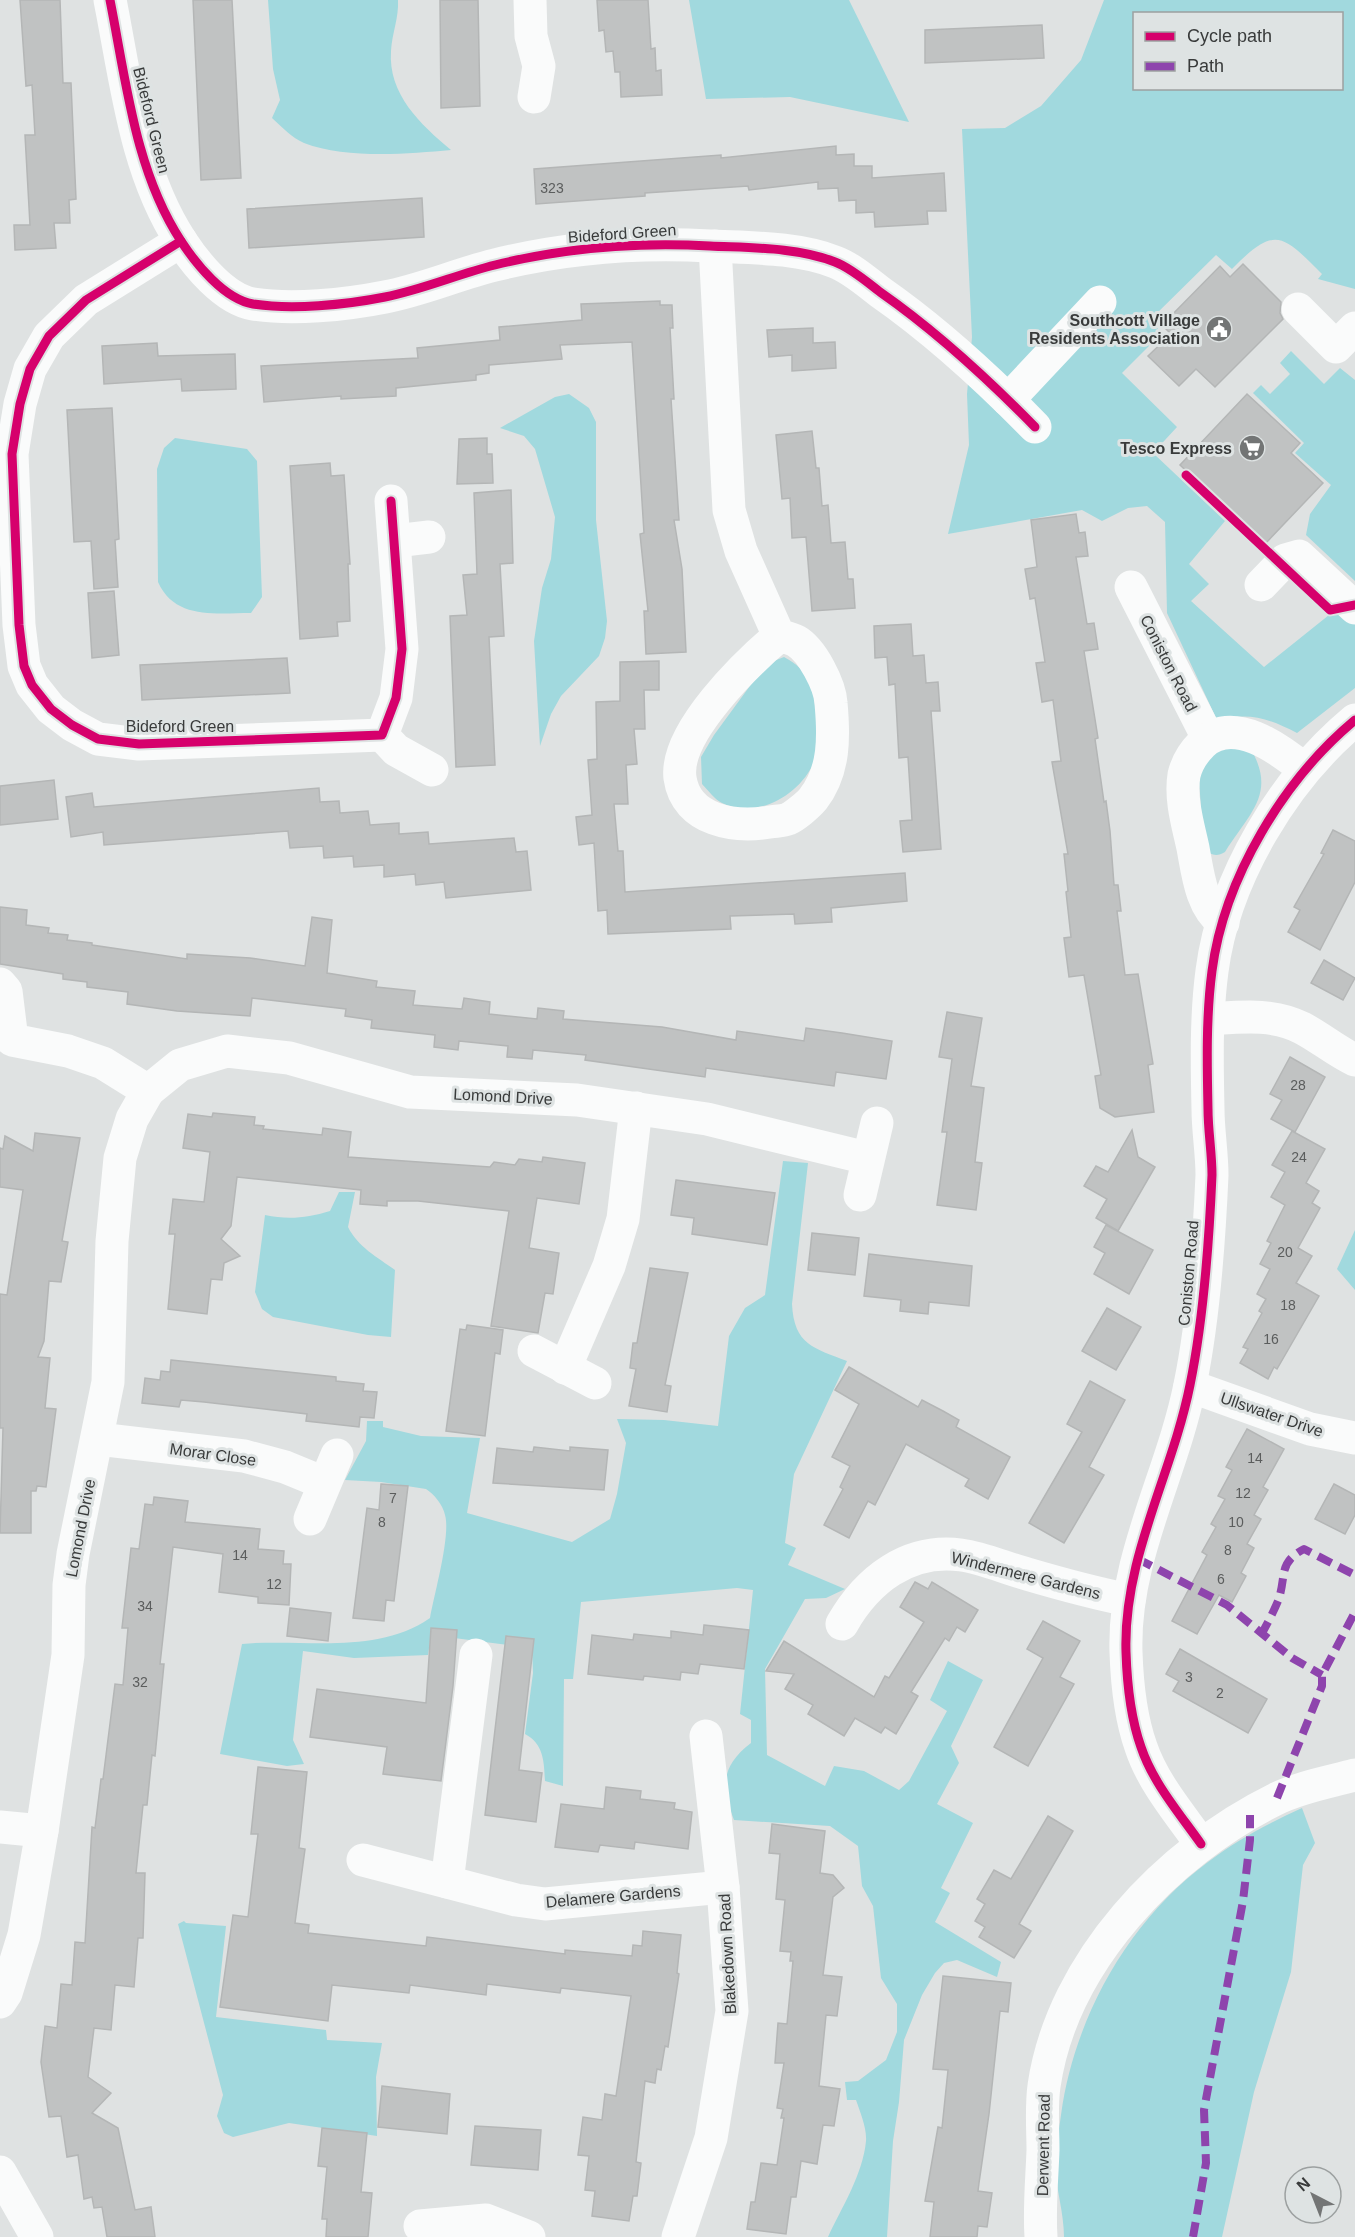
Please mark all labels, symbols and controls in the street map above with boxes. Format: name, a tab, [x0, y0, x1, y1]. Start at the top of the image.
legend	[1133, 12, 1343, 90]
text: Cycle path	[1187, 26, 1272, 46]
text: Path	[1187, 56, 1224, 76]
street label: Bideford Green	[130, 65, 173, 175]
house number: 323	[540, 180, 564, 196]
street label: Bideford Green	[567, 221, 677, 246]
place label: Southcott Village Residents Association	[1029, 312, 1200, 347]
public building icon: Southcott Village Residents Association	[1204, 314, 1234, 344]
supermarket icon: Tesco Express	[1237, 433, 1267, 463]
place label: Tesco Express	[1120, 440, 1232, 457]
street label: Coniston Road	[1137, 612, 1200, 714]
street label: Bideford Green	[126, 718, 234, 735]
house number: 28	[1290, 1077, 1306, 1093]
street label: Lomond Drive	[453, 1085, 553, 1108]
house number: 24	[1291, 1149, 1307, 1165]
street label: Coniston Road	[1175, 1220, 1202, 1327]
house number: 20	[1277, 1244, 1293, 1260]
house number: 18	[1280, 1297, 1296, 1313]
house number: 16	[1263, 1331, 1279, 1347]
street label: Ullswater Drive	[1218, 1389, 1326, 1440]
street label: Morar Close	[169, 1440, 257, 1469]
house number: 14	[1247, 1450, 1263, 1466]
street label: Lomond Drive	[63, 1477, 98, 1579]
house number: 12	[1235, 1485, 1251, 1501]
house number: 7	[389, 1490, 397, 1506]
house number: 8	[378, 1514, 386, 1530]
house number: 10	[1228, 1514, 1244, 1530]
house number: 8	[1224, 1542, 1232, 1558]
house number: 14	[232, 1547, 248, 1563]
street label: Windermere Gardens	[950, 1549, 1102, 1602]
house number: 6	[1217, 1571, 1225, 1587]
house number: 12	[266, 1576, 282, 1592]
house number: 34	[137, 1598, 153, 1614]
house number: 3	[1185, 1669, 1193, 1685]
house number: 32	[132, 1674, 148, 1690]
house number: 2	[1216, 1685, 1224, 1701]
street label: Delamere Gardens	[545, 1882, 681, 1911]
street label: Blakedown Road	[716, 1893, 739, 2015]
street label: Derwent Road	[1034, 2094, 1053, 2196]
north arrow	[1283, 2165, 1343, 2225]
text: N	[1293, 2174, 1313, 2194]

